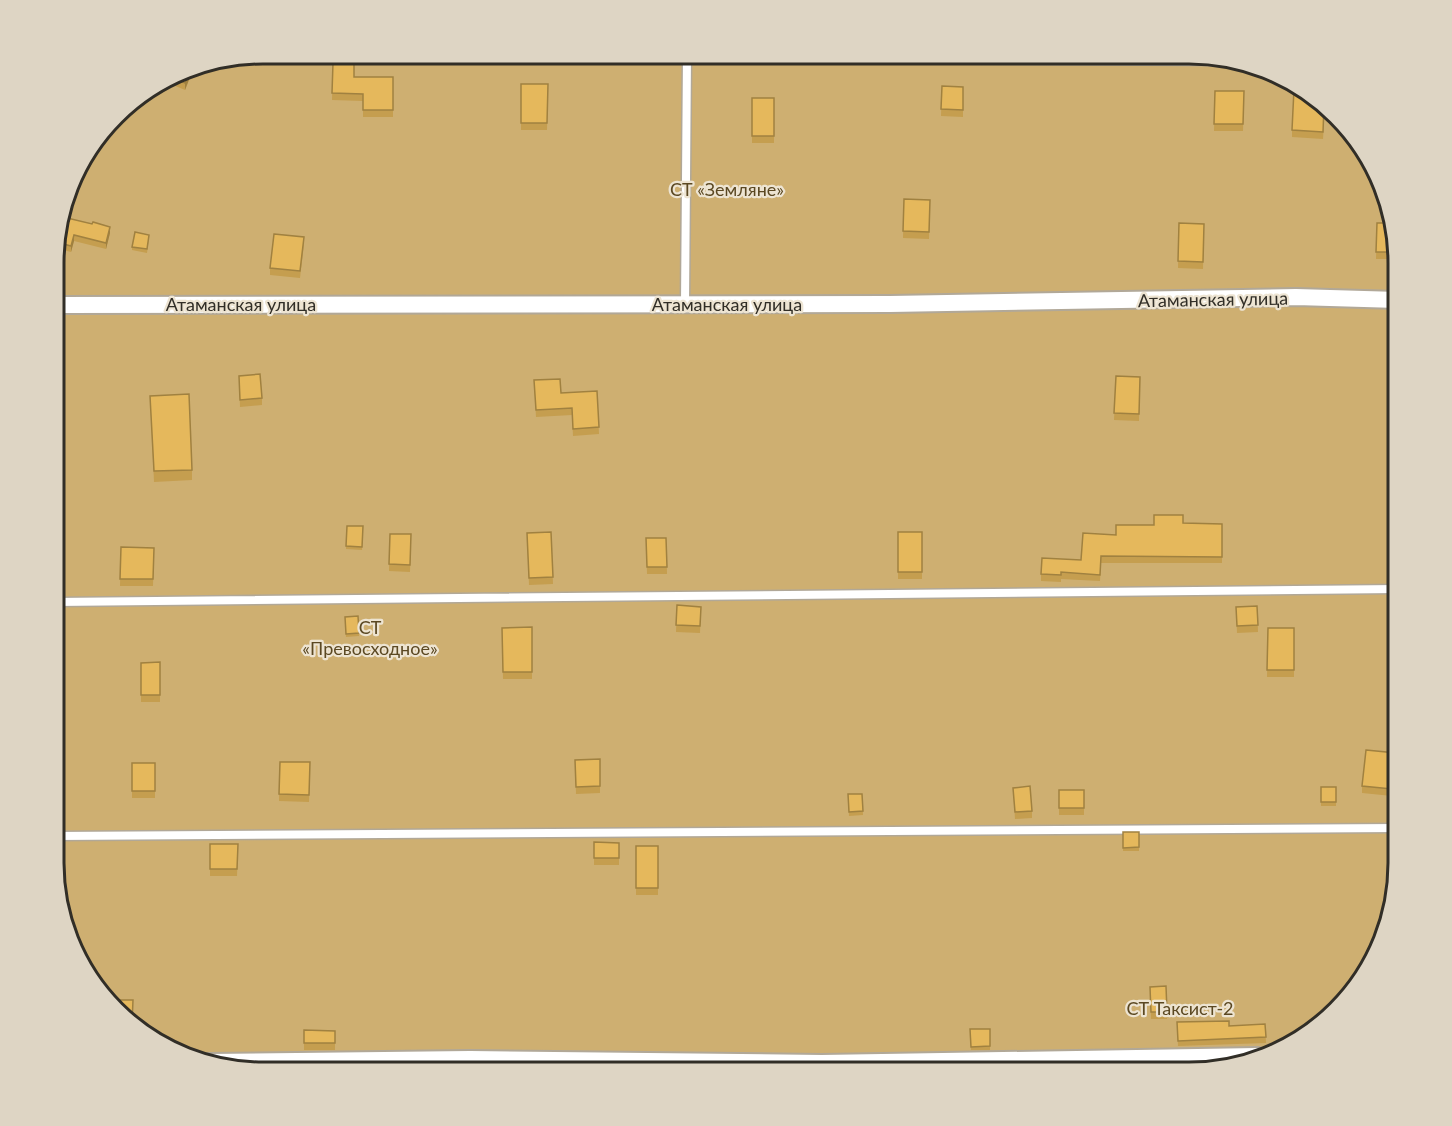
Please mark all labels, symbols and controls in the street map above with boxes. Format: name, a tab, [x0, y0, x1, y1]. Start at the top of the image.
park label: СТ «Земляне»	[670, 178, 784, 200]
street label: Атаманская улица	[1138, 287, 1288, 311]
street label: Атаманская улица	[166, 293, 316, 315]
street label: Атаманская улица	[652, 293, 802, 315]
park label: СТ «Превосходное»	[302, 616, 438, 659]
park label: СТ Таксист-2	[1126, 997, 1234, 1019]

